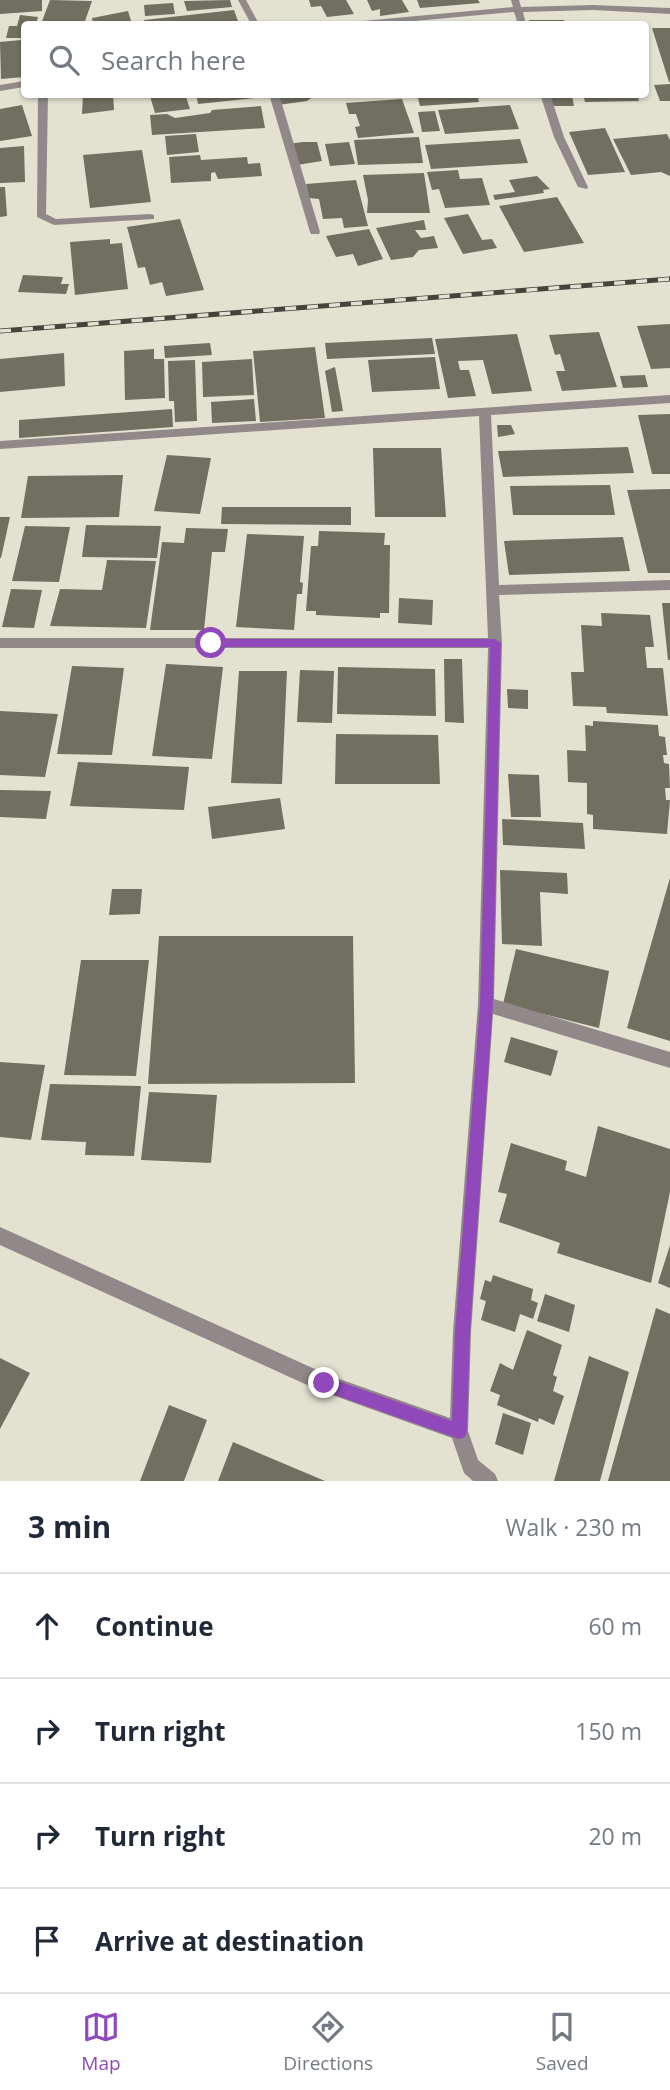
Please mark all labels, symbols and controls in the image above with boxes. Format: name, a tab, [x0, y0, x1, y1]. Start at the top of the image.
search box	[21, 21, 649, 98]
icon: search	[45, 41, 83, 79]
text: Search here	[101, 42, 246, 78]
route start	[195, 627, 226, 658]
route end	[308, 1367, 339, 1398]
text: 3 min	[28, 1506, 111, 1547]
text: Walk · 230 m	[505, 1511, 642, 1543]
icon: ahead	[28, 1607, 66, 1645]
text: Continue	[95, 1608, 214, 1644]
text: 60 m	[588, 1610, 642, 1642]
icon: right	[28, 1712, 66, 1750]
text: Turn right	[95, 1713, 226, 1749]
text: 150 m	[575, 1715, 642, 1747]
icon: right	[28, 1817, 66, 1855]
text: Turn right	[95, 1818, 226, 1854]
text: 20 m	[588, 1820, 642, 1852]
icon: arrive	[28, 1922, 66, 1960]
text: Arrive at destination	[95, 1923, 364, 1959]
tab: Map	[81, 2008, 121, 2076]
tab: Directions	[283, 2008, 373, 2076]
tab: Saved	[536, 2008, 589, 2076]

